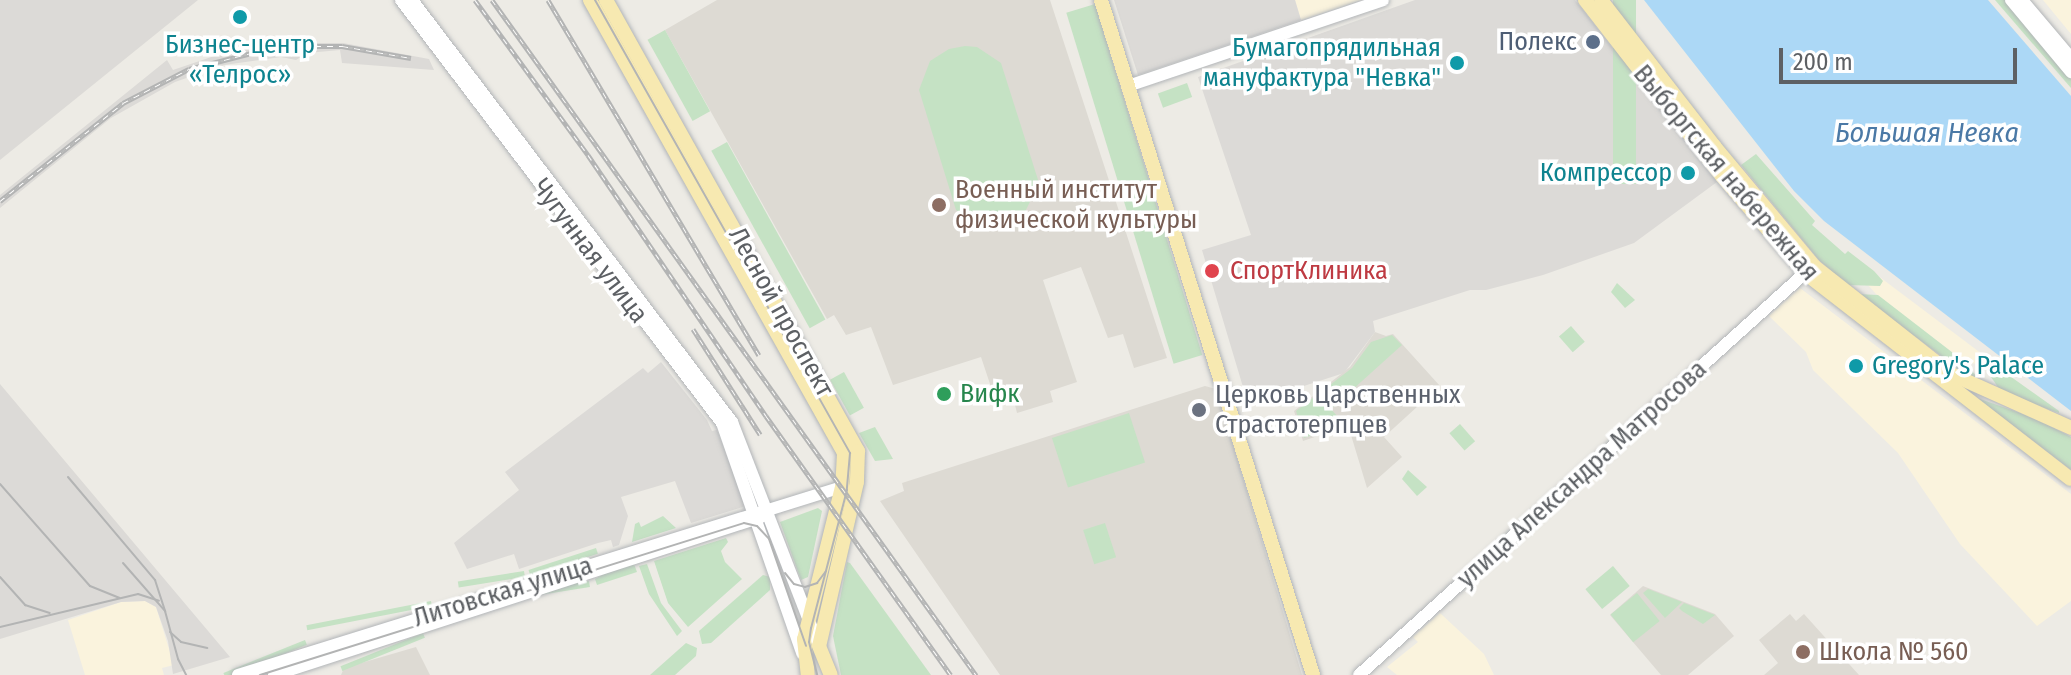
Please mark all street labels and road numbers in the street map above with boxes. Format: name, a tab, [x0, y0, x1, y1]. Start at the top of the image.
street label: Выборгская набережная	[1627, 59, 1825, 287]
street label: Чугунная улица	[526, 173, 654, 329]
street label: Лесной проспект	[722, 222, 840, 402]
street label: улица Александра Матросова	[1451, 354, 1713, 594]
street label: Литовская улица	[410, 550, 596, 634]

